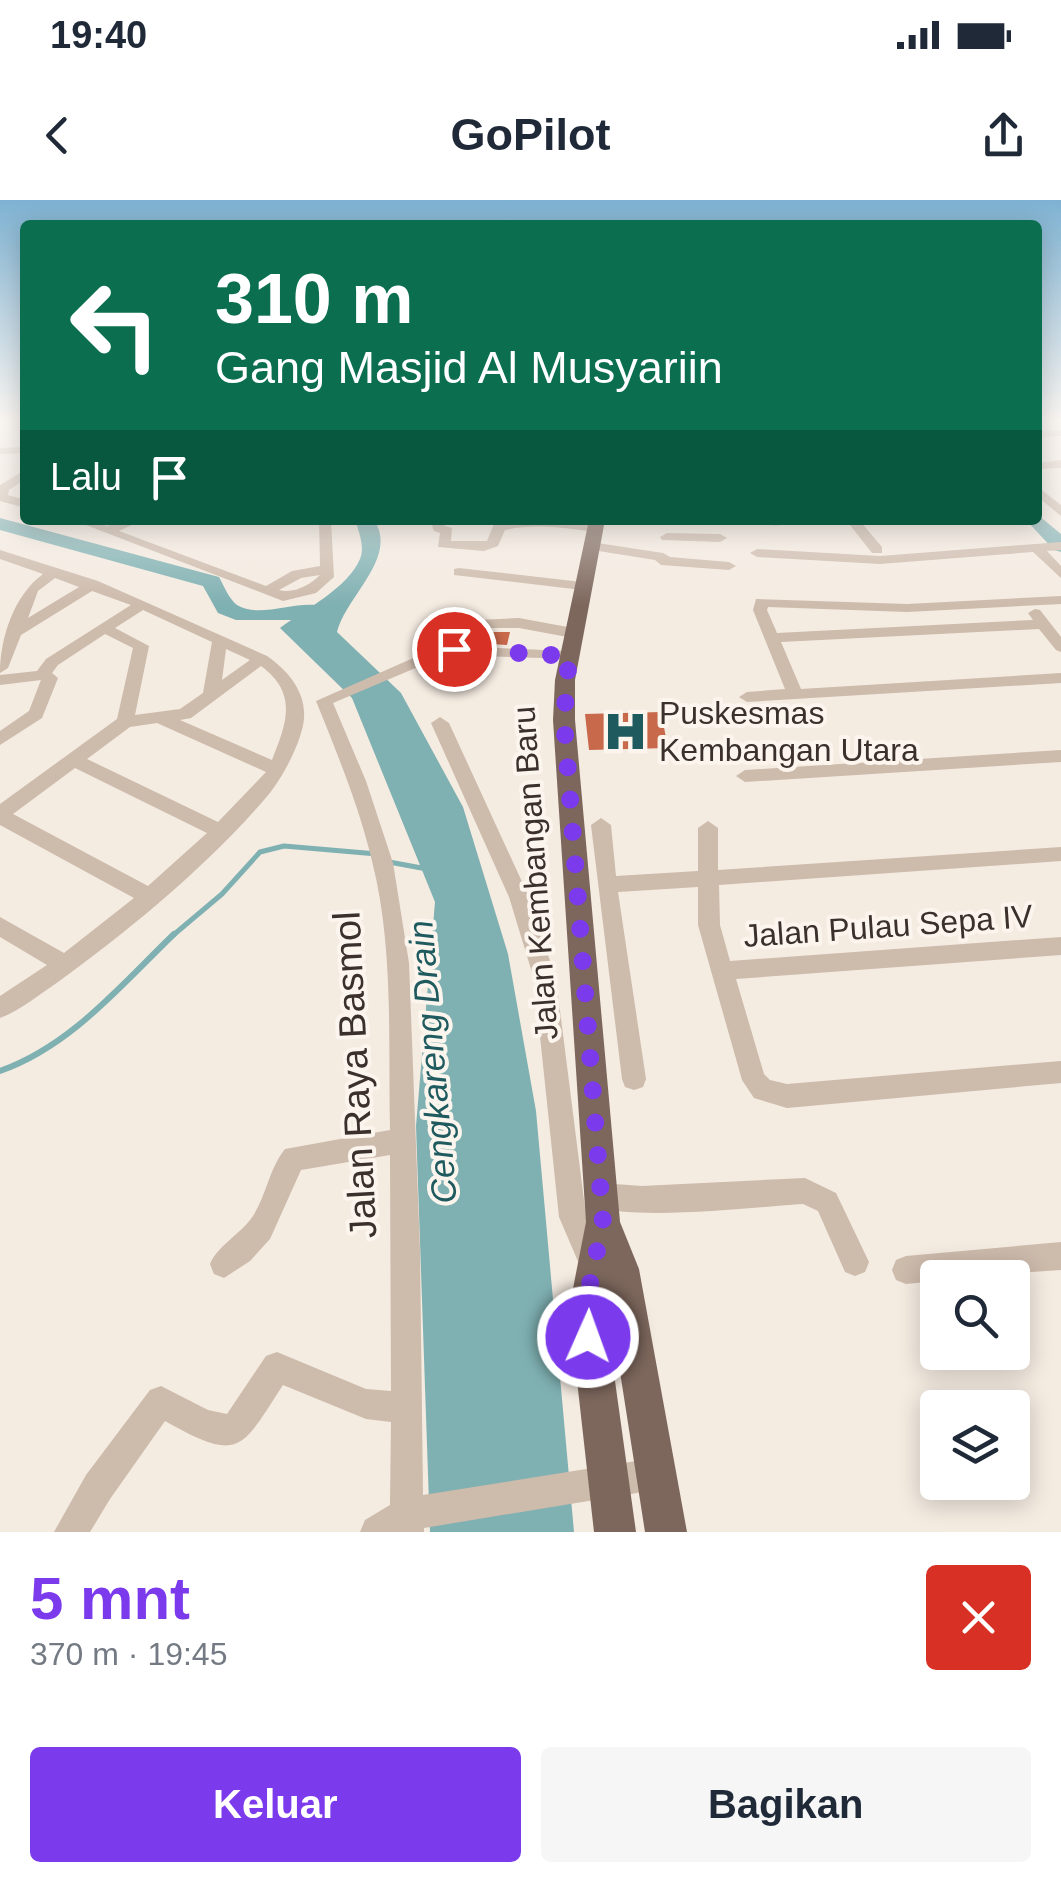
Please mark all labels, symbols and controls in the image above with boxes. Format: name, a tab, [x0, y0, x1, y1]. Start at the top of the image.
text: 19:40	[50, 14, 147, 56]
icon: back	[30, 108, 85, 163]
icon: share	[976, 108, 1031, 163]
text: GoPilot	[451, 109, 610, 160]
icon: left	[50, 260, 180, 390]
text: 310 m	[215, 260, 413, 338]
text: Gang Masjid Al Musyariin	[215, 342, 723, 393]
icon: arrive	[142, 450, 197, 505]
text: Lalu	[50, 456, 122, 498]
pin	[412, 607, 497, 692]
icon: arrive	[427, 622, 482, 677]
place label: Puskesmas Kembangan Utara	[659, 695, 919, 768]
street label: Jalan Kembangan Baru	[505, 705, 565, 1041]
hospital icon: Puskesmas Kembangan Utara	[602, 707, 650, 755]
street label: Jalan Pulau Sepa IV	[742, 898, 1035, 954]
street label: Jalan Raya Basmol	[325, 910, 385, 1240]
water label: Cengkareng Drain	[400, 919, 464, 1205]
map controls	[920, 1260, 1030, 1500]
button: search	[920, 1260, 1030, 1370]
position arrow	[536, 1285, 640, 1389]
button: layers	[920, 1390, 1030, 1500]
text: 5 mnt	[30, 1565, 190, 1632]
button: close	[926, 1565, 1031, 1670]
text: 370 m · 19:45	[30, 1636, 227, 1672]
button: Keluar	[30, 1747, 521, 1862]
button: Bagikan	[541, 1747, 1031, 1862]

